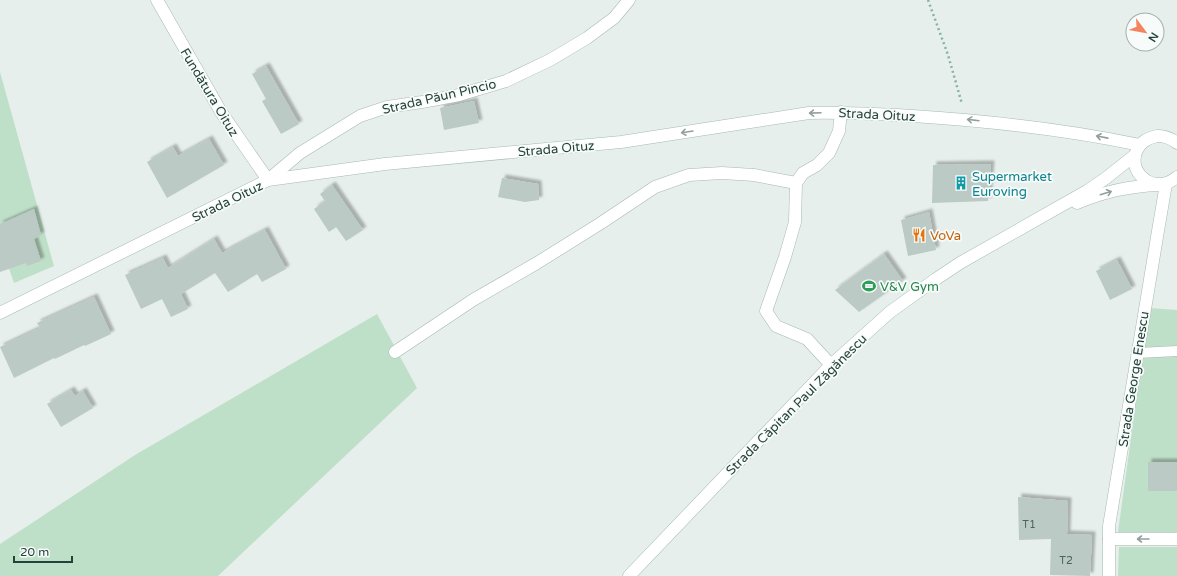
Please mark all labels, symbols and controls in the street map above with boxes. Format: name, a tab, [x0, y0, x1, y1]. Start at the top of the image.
north arrow	[1125, 12, 1165, 52]
text: N	[1145, 30, 1161, 44]
street label: Fundătura Oituz	[176, 45, 242, 140]
street label: Strada Păun Pincio	[381, 76, 498, 118]
street label: Strada Oituz	[838, 105, 916, 125]
one-way arrow	[809, 109, 822, 116]
one-way arrow	[967, 116, 980, 124]
one-way arrow	[681, 128, 694, 136]
one-way arrow	[1096, 133, 1109, 141]
street label: Strada Oituz	[517, 138, 595, 160]
place label: Supermarket Euroving	[972, 169, 1052, 200]
building icon: Supermarket Euroving	[953, 175, 969, 191]
street label: Strada Oituz	[189, 178, 265, 226]
one-way arrow	[1099, 189, 1112, 196]
restaurant icon: VoVa	[911, 227, 927, 243]
place label: VoVa	[930, 228, 961, 244]
sports icon: V&V Gym	[861, 278, 877, 294]
place label: V&V Gym	[880, 279, 939, 295]
street label: Strada George Enescu	[1115, 310, 1153, 448]
street label: Strada Căpitan Paul Zăgănescu	[723, 331, 871, 479]
house number: T1	[1022, 518, 1036, 531]
one-way arrow	[1137, 535, 1150, 543]
scale bar	[14, 538, 72, 564]
text: 20 m	[20, 545, 49, 559]
house number: T2	[1059, 554, 1073, 567]

